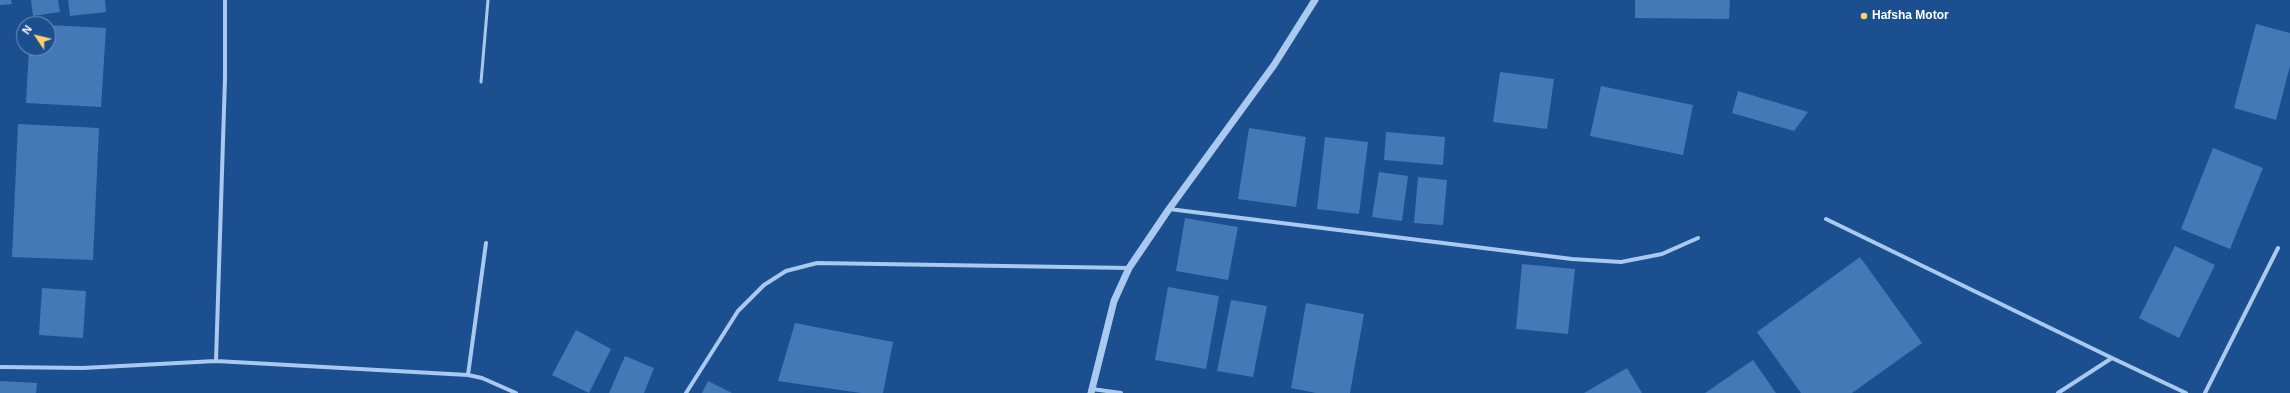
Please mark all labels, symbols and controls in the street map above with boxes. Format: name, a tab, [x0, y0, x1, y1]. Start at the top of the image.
place label: Hafsha Motor	[1872, 9, 1949, 23]
marker: Hafsha Motor	[1859, 11, 1869, 21]
north arrow	[16, 16, 56, 56]
text: N	[20, 23, 34, 36]

